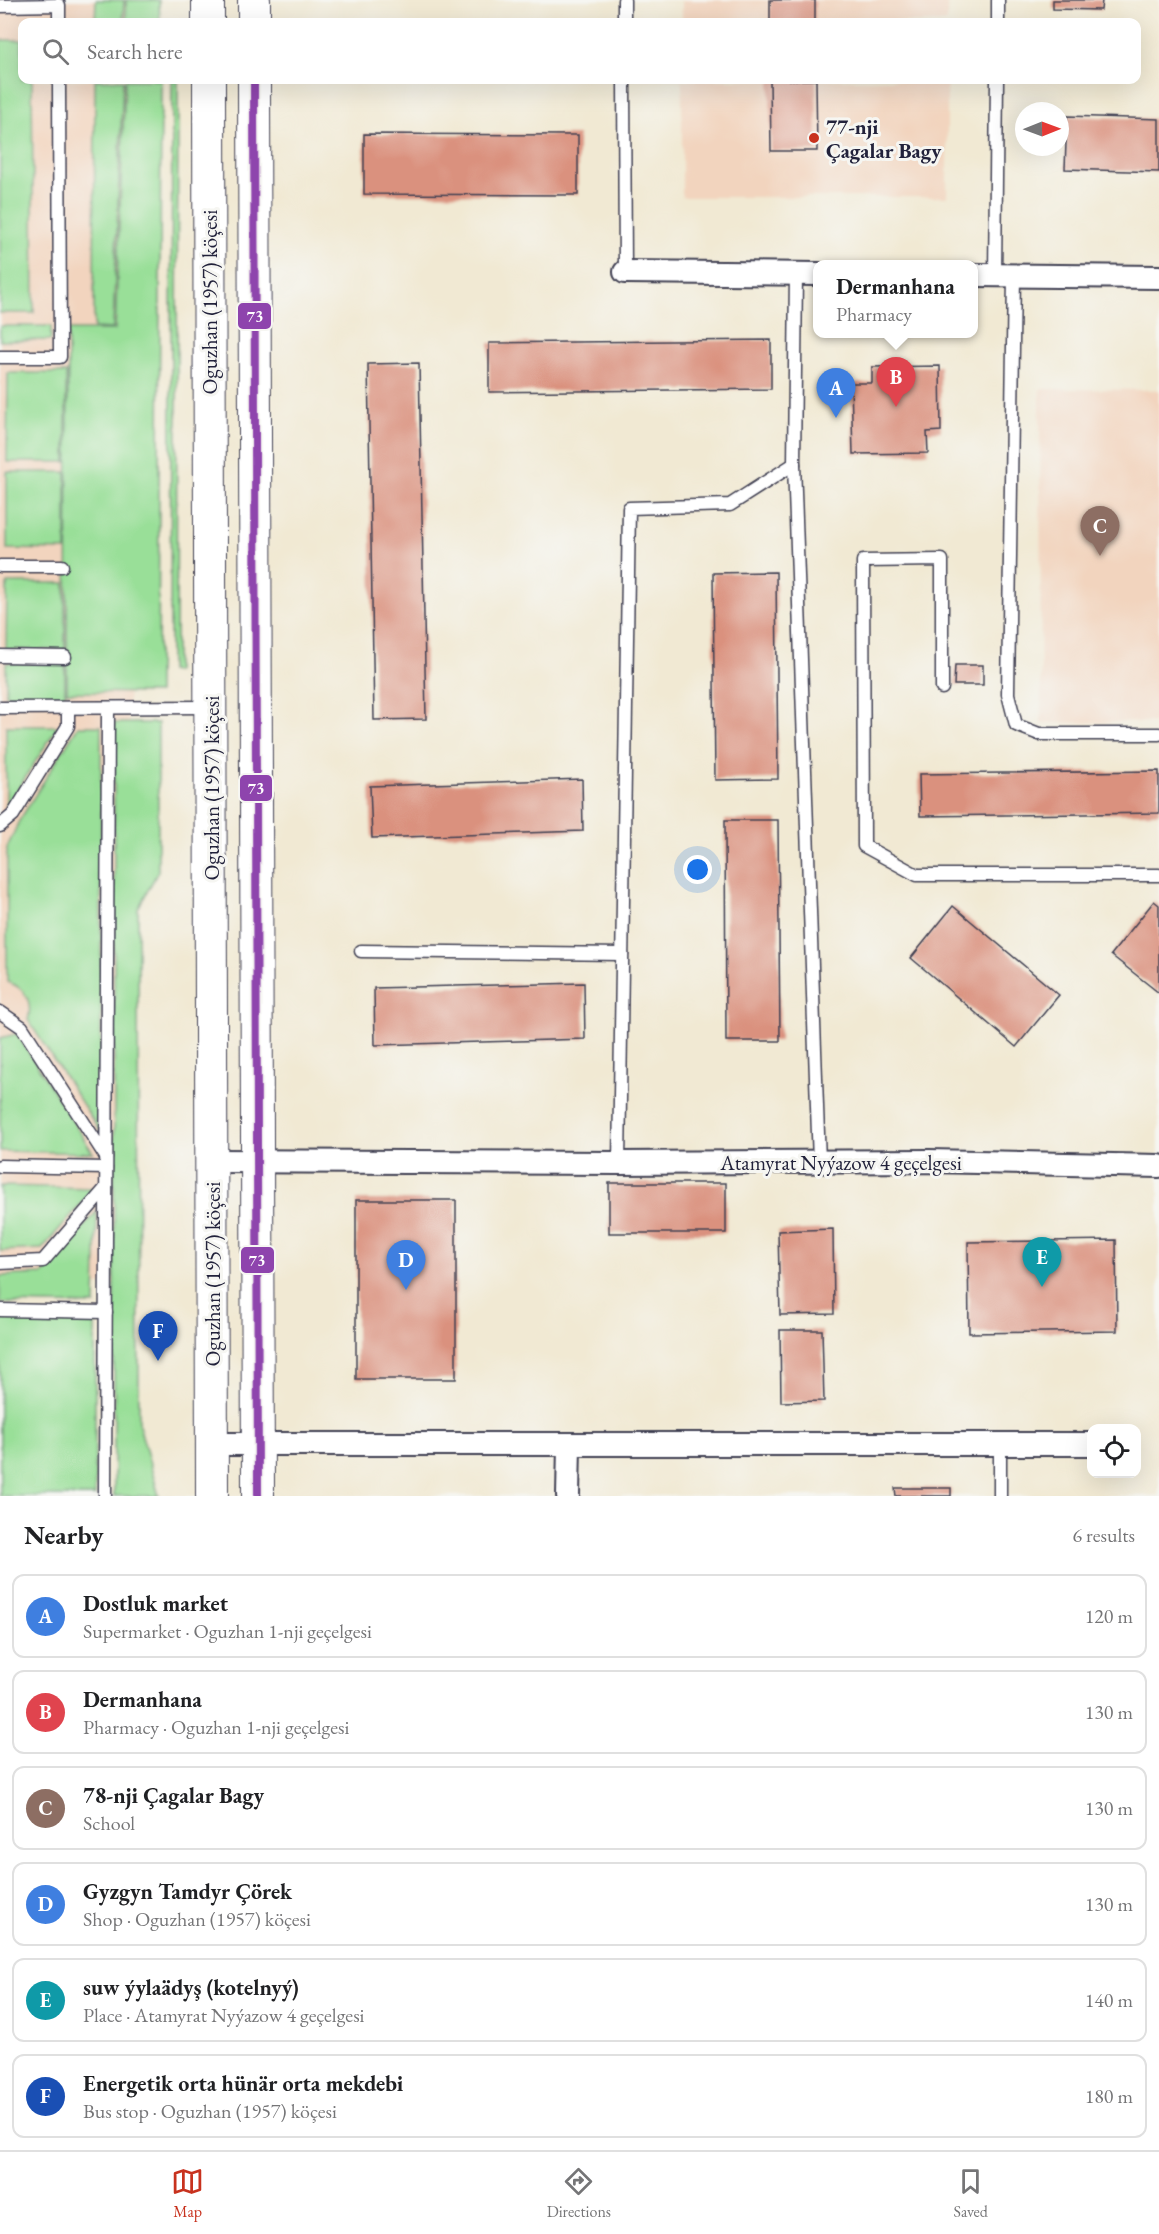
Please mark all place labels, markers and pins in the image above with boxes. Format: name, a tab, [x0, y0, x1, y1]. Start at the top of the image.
place label: 77-nji Çagalar Bagy	[826, 113, 942, 164]
marker: 77-nji Çagalar Bagy	[807, 131, 821, 145]
pin: B	[876, 358, 916, 407]
pin: A	[816, 368, 856, 418]
pin: C	[1080, 506, 1120, 556]
pin: E	[1022, 1238, 1062, 1287]
pin: D	[386, 1240, 426, 1290]
pin: F	[138, 1312, 178, 1361]

